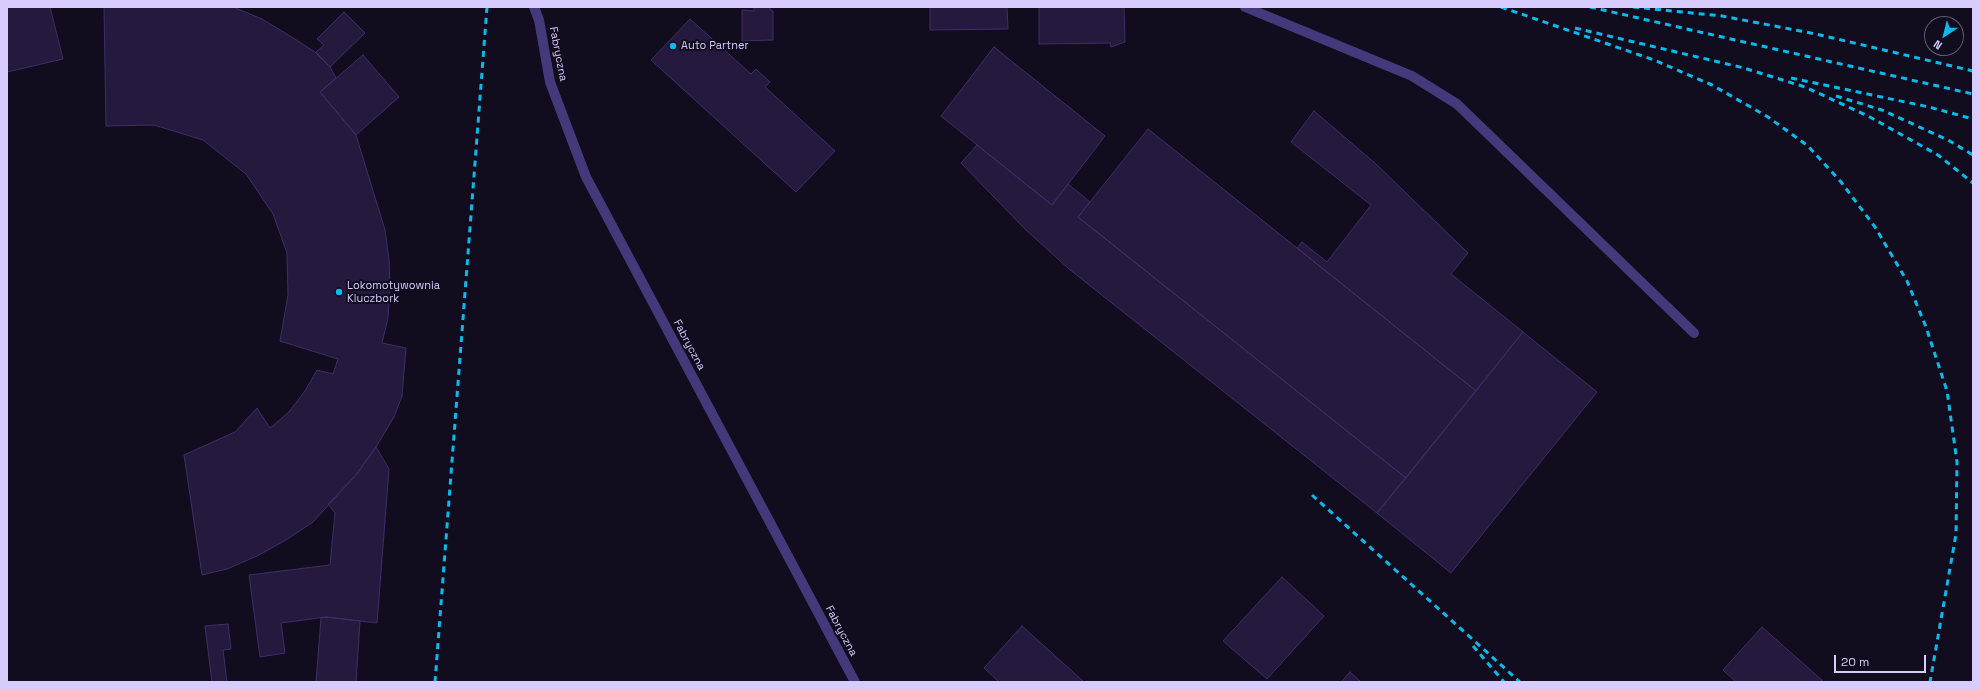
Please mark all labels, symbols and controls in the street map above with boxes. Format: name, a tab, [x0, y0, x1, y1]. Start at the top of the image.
north arrow	[1924, 16, 1964, 56]
street label: Fabryczna	[546, 26, 570, 82]
text: N	[1931, 37, 1945, 53]
place label: Auto Partner	[681, 39, 749, 53]
marker: Auto Partner	[668, 41, 678, 51]
place label: Lokomotywownia Kluczbork	[347, 279, 440, 305]
marker: Lokomotywownia Kluczbork	[334, 287, 344, 297]
street label: Fabryczna	[670, 317, 708, 373]
street label: Fabryczna	[822, 603, 860, 659]
scale bar	[1836, 647, 1928, 673]
text: 20 m	[1841, 654, 1869, 670]

